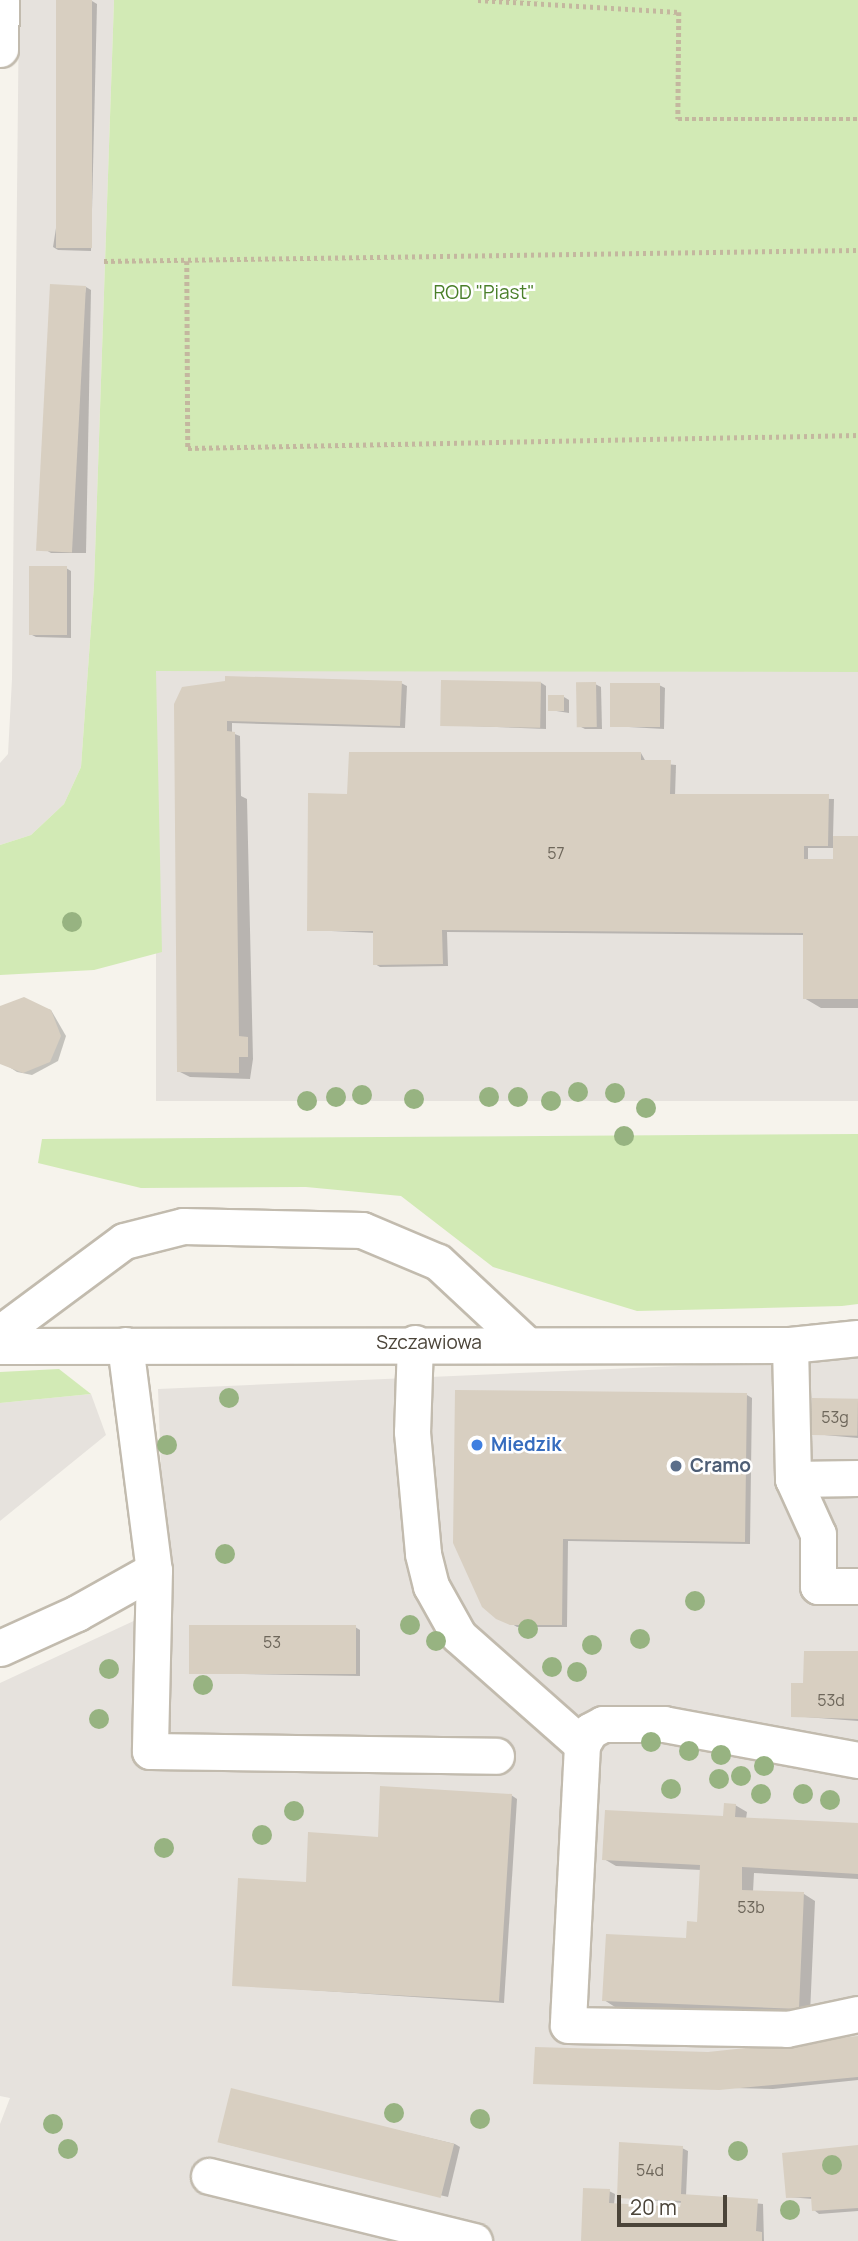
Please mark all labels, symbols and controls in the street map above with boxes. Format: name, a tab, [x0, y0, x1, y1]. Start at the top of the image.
park label: ROD "Piast"	[433, 282, 535, 304]
house number: 57	[547, 843, 565, 863]
street label: Szczawiowa	[376, 1332, 482, 1354]
house number: 53g	[821, 1407, 849, 1427]
place label: Miedzik	[491, 1434, 561, 1456]
marker: Miedzik	[469, 1437, 485, 1453]
place label: Cramo	[690, 1455, 751, 1477]
marker: Cramo	[668, 1458, 684, 1474]
house number: 53	[263, 1632, 281, 1652]
house number: 53d	[817, 1690, 845, 1710]
house number: 53b	[737, 1897, 765, 1917]
house number: 54d	[636, 2160, 664, 2180]
scale bar	[620, 2182, 730, 2226]
text: 20 m	[630, 2193, 677, 2221]

